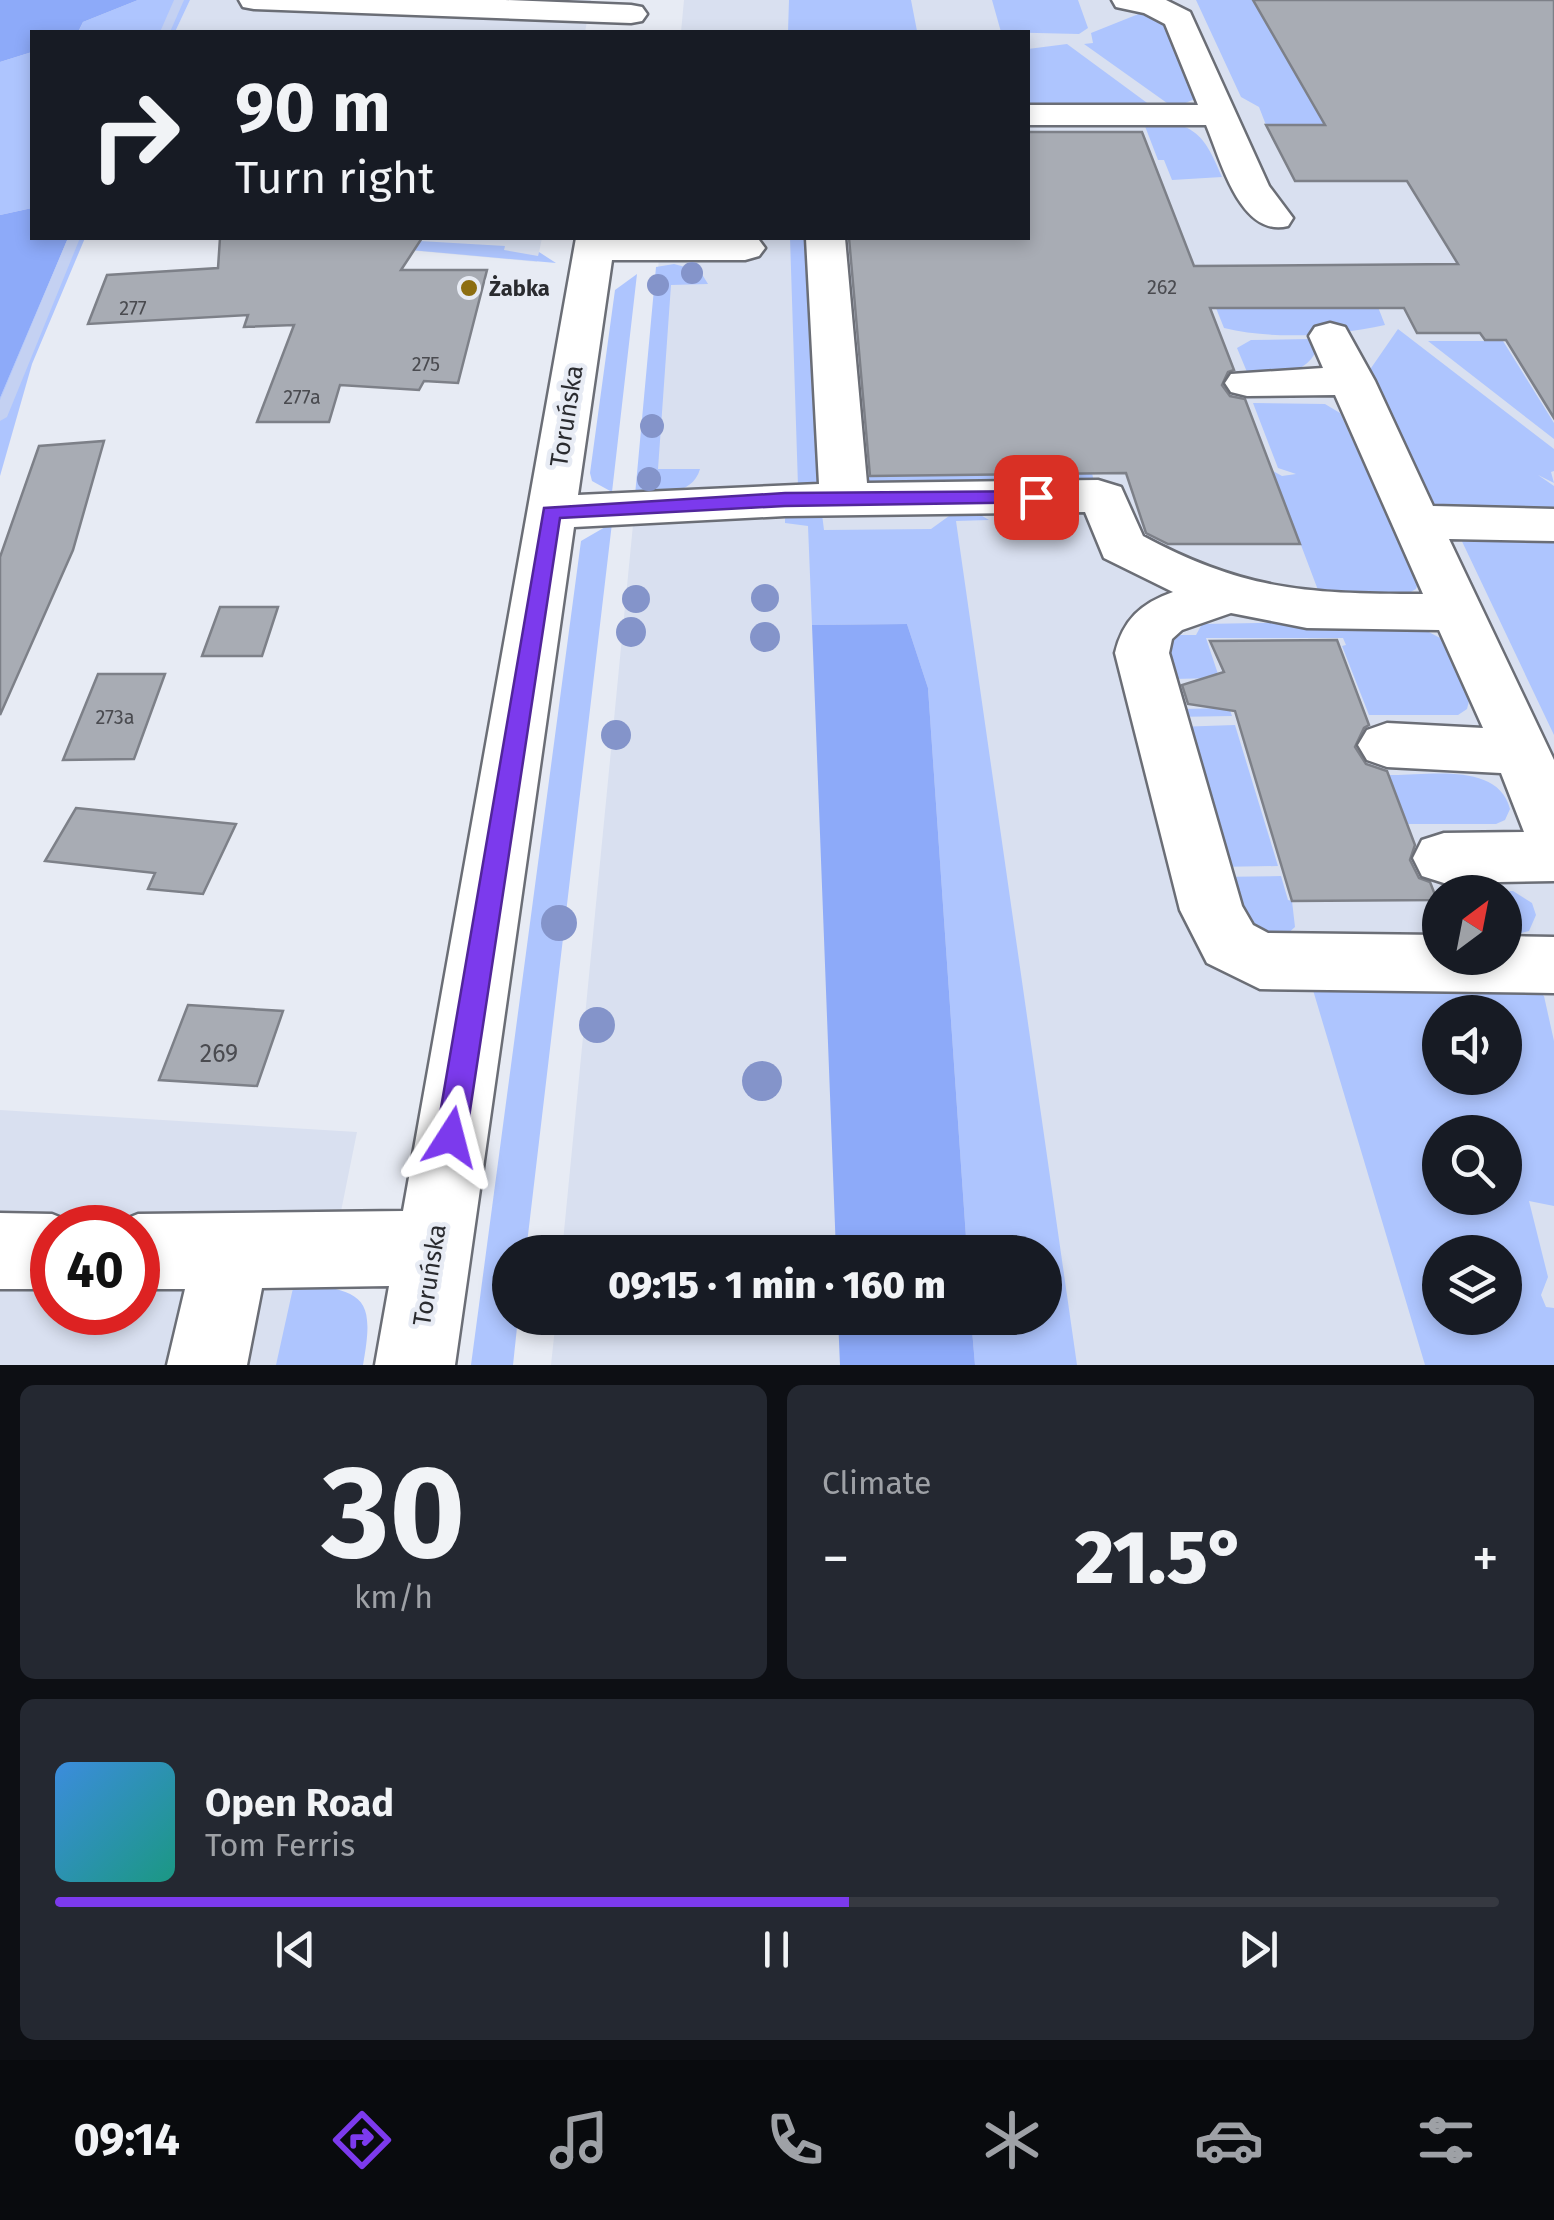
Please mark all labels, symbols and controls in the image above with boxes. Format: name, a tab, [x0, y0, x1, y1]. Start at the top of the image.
text: 90 m	[235, 66, 391, 150]
icon: right	[70, 70, 200, 200]
text: Turn right	[235, 151, 434, 205]
place label: Żabka	[489, 275, 550, 302]
house number: 262	[1147, 275, 1177, 299]
marker: Żabka	[458, 277, 480, 299]
house number: 277	[119, 296, 147, 320]
house number: 275	[412, 352, 440, 376]
street label: Toruńska	[544, 363, 590, 469]
house number: 277a	[283, 385, 321, 409]
pin	[994, 455, 1079, 540]
icon: arrive	[1009, 470, 1064, 525]
house number: 273a	[95, 705, 135, 729]
north arrow	[1422, 875, 1522, 975]
map controls	[1422, 875, 1522, 1335]
button: sound	[1422, 995, 1522, 1095]
house number: 269	[200, 1039, 238, 1069]
position arrow	[399, 1085, 503, 1189]
button: search	[1422, 1115, 1522, 1215]
speed limit sign: 40	[30, 1205, 160, 1335]
street label: Toruńska	[407, 1222, 453, 1328]
button: layers	[1422, 1235, 1522, 1335]
text: 09:15 · 1 min · 160 m	[608, 1262, 946, 1308]
text: 30	[322, 1435, 465, 1591]
text: Climate	[822, 1464, 931, 1502]
text: 21.5°	[1075, 1513, 1246, 1603]
text: −	[822, 1526, 850, 1592]
text: +	[1472, 1526, 1499, 1592]
text: km/h	[354, 1578, 433, 1616]
text: Open Road	[205, 1780, 394, 1826]
text: Tom Ferris	[205, 1826, 355, 1864]
icon: previous	[268, 1922, 323, 1977]
icon: pause	[749, 1922, 804, 1977]
icon: next	[1231, 1922, 1286, 1977]
icon: directions	[327, 2105, 397, 2175]
icon: music	[544, 2105, 614, 2175]
icon: phone	[760, 2105, 830, 2175]
icon: climate	[977, 2105, 1047, 2175]
icon: car	[1194, 2105, 1264, 2175]
icon: filters	[1411, 2105, 1481, 2175]
text: 09:14	[73, 2113, 180, 2167]

